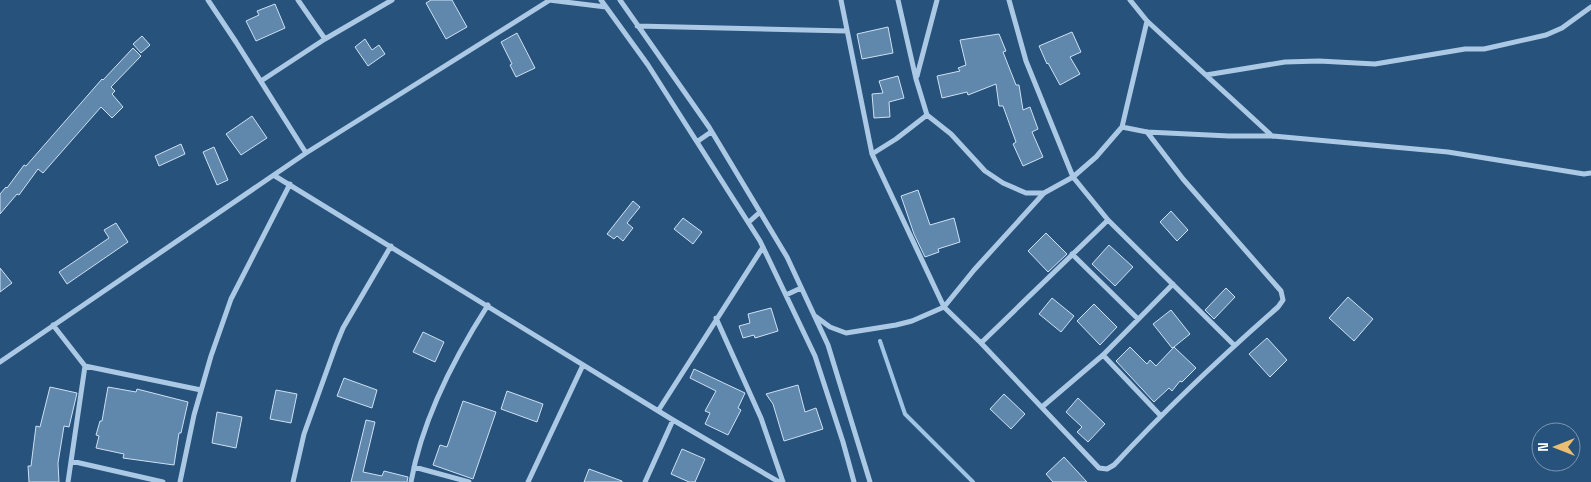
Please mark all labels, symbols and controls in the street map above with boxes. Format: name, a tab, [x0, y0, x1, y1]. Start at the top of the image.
north arrow	[1531, 422, 1581, 472]
text: N	[1534, 442, 1552, 452]

